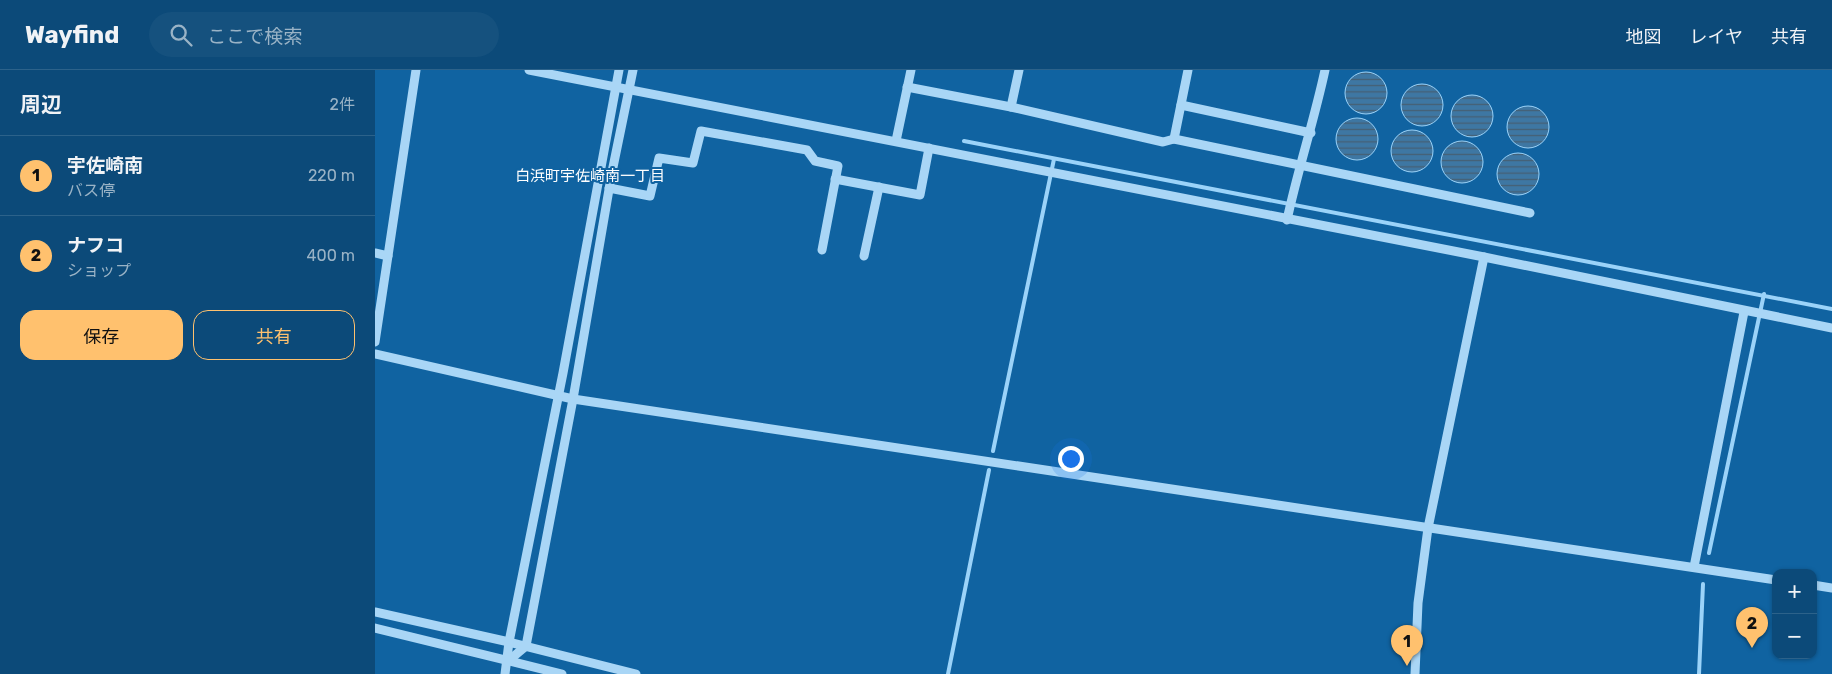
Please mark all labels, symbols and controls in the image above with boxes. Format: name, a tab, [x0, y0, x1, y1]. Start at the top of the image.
search box	[149, 12, 499, 57]
text: Wayfind	[25, 21, 119, 49]
icon: search	[167, 21, 195, 49]
text: ここで検索	[207, 25, 302, 48]
text: 地図	[1626, 26, 1662, 48]
text: レイヤ	[1690, 26, 1743, 48]
text: 共有	[1771, 26, 1807, 48]
text: 周辺	[20, 92, 62, 117]
text: 2件	[330, 95, 355, 114]
text: 宇佐崎南	[67, 154, 143, 177]
text: 1	[32, 166, 40, 185]
text: 220 m	[308, 166, 355, 185]
district label: 白浜町宇佐崎南一丁目	[515, 167, 665, 185]
text: バス停	[67, 181, 115, 200]
text: ナフコ	[67, 234, 124, 257]
text: 2	[31, 246, 41, 265]
text: 400 m	[307, 246, 355, 265]
text: ショップ	[67, 261, 131, 280]
button: 保存	[20, 310, 183, 360]
button: 共有	[193, 310, 355, 360]
your location	[1058, 446, 1084, 472]
map controls	[1772, 569, 1817, 659]
button: +	[1772, 569, 1817, 614]
pin: 2	[1736, 607, 1768, 648]
button: −	[1772, 614, 1817, 659]
pin: 1	[1391, 625, 1423, 666]

